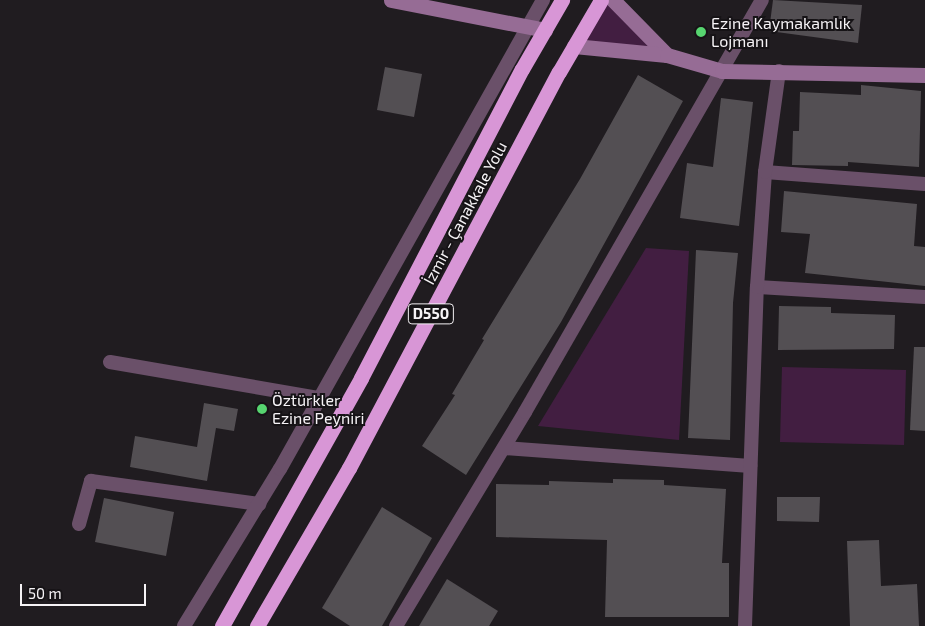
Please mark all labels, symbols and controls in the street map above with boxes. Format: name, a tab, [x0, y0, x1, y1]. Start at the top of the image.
place label: Ezine Kaymakamlık Lojmanı	[711, 13, 851, 51]
marker: Ezine Kaymakamlık Lojmanı	[695, 26, 707, 38]
street label: İzmir - Çanakkale Yolu	[419, 138, 511, 288]
road number: D550	[407, 302, 455, 326]
place label: Öztürkler Ezine Peyniri	[272, 390, 365, 428]
marker: Öztürkler Ezine Peyniri	[256, 403, 268, 415]
scale bar	[22, 574, 149, 606]
text: 50 m	[28, 584, 62, 602]

